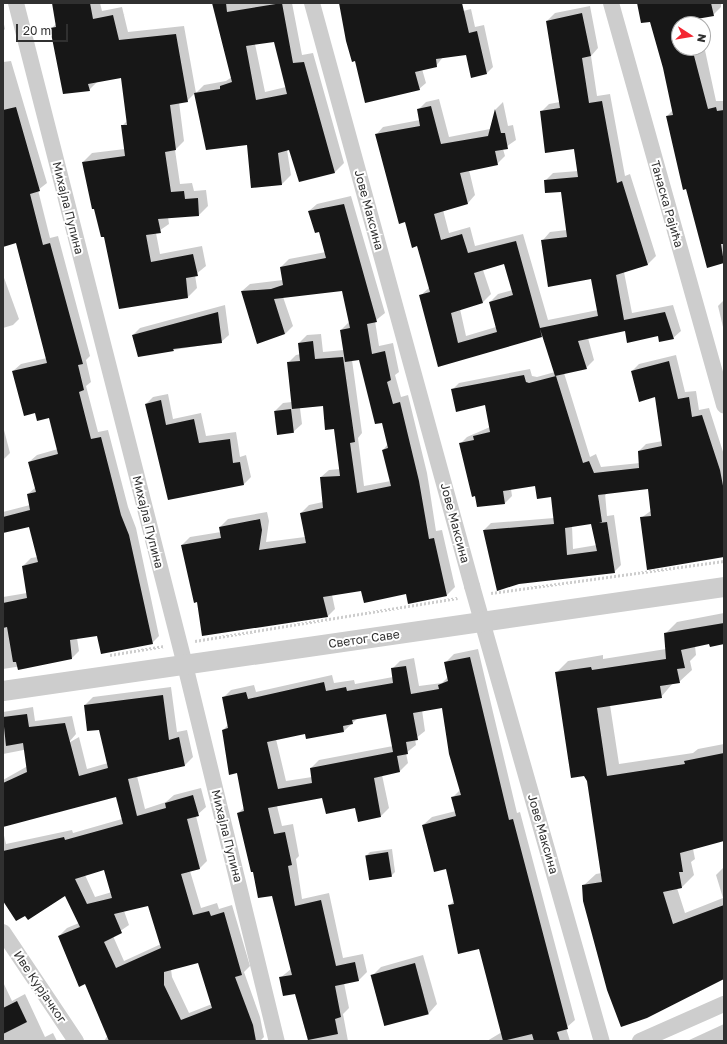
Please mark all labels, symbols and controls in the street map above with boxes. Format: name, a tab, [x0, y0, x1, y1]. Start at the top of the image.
scale bar	[18, 16, 70, 42]
north arrow	[671, 16, 711, 56]
text: 20 m	[23, 23, 51, 38]
text: N	[695, 33, 709, 44]
street label: Танаска Рајића	[648, 159, 686, 249]
street label: Михајла Пупина	[49, 160, 87, 256]
street label: Јове Максина	[351, 168, 387, 252]
street label: Михајла Пупина	[129, 474, 167, 570]
street label: Јове Максина	[437, 481, 473, 565]
street label: Светог Саве	[327, 627, 401, 651]
street label: Михајла Пупина	[208, 788, 246, 884]
street label: Јове Максина	[525, 792, 561, 876]
street label: Иве Курјачког	[11, 948, 69, 1026]

